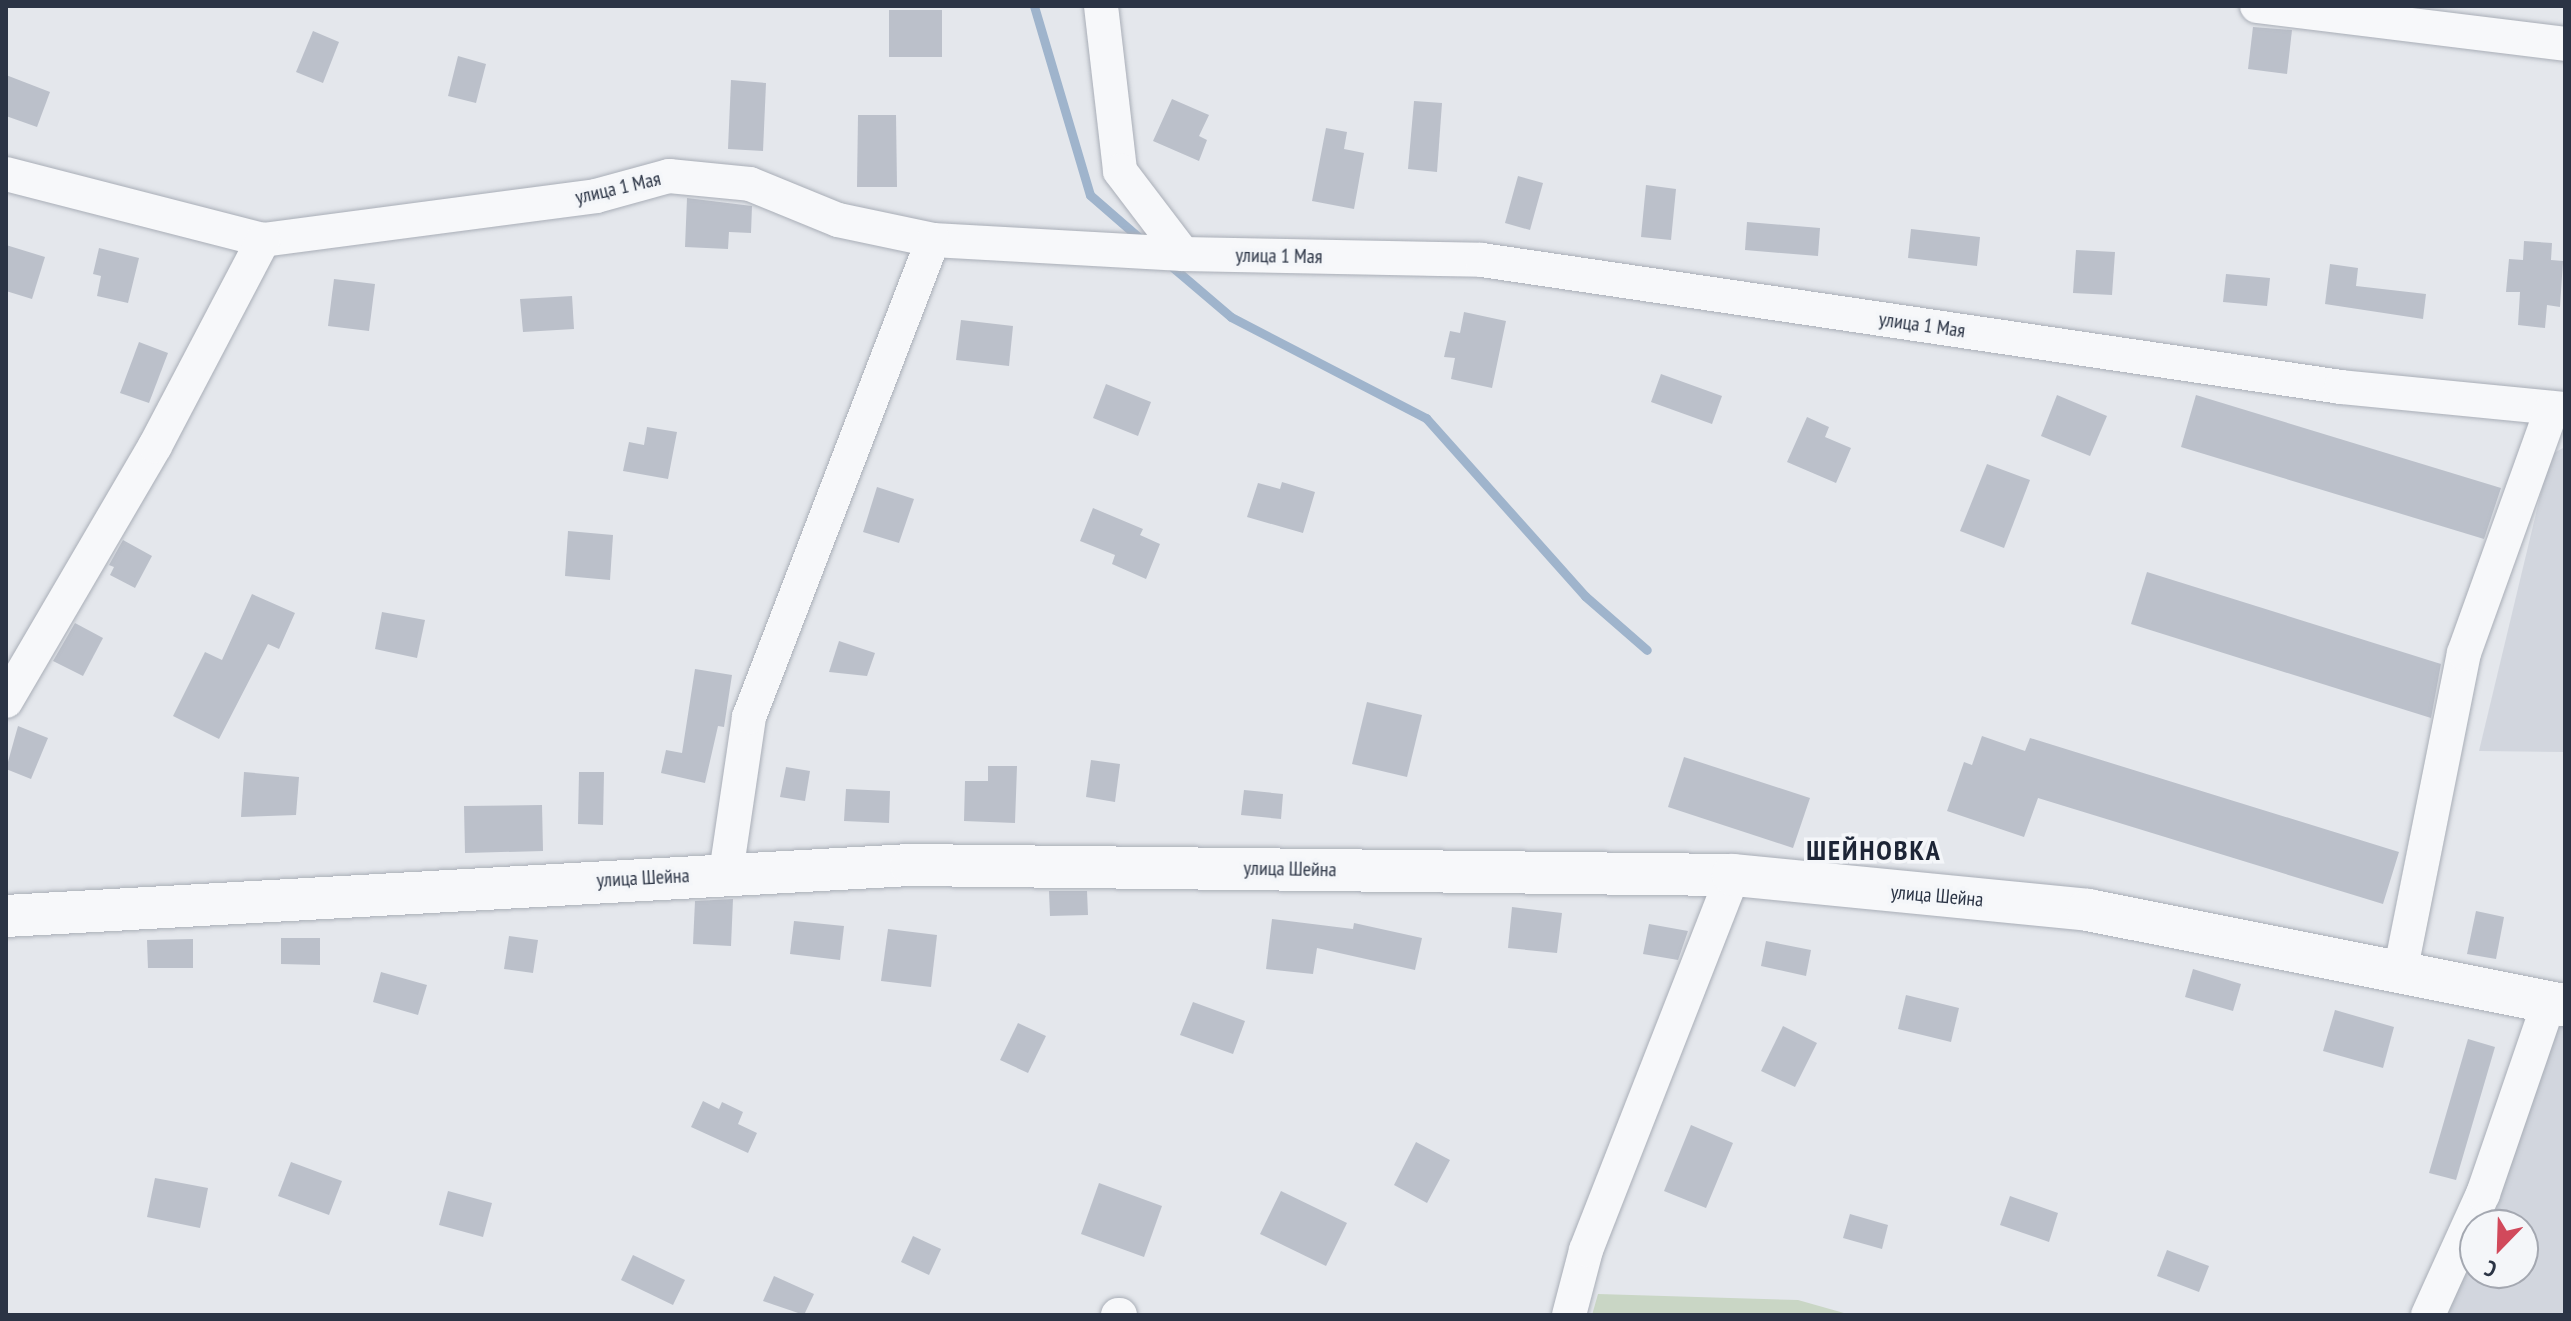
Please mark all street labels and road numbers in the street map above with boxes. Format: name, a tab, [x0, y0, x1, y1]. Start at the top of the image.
street label: улица 1 Мая	[573, 167, 663, 209]
street label: улица 1 Мая	[1235, 243, 1323, 269]
street label: улица 1 Мая	[1877, 307, 1967, 343]
street label: улица Шейна	[1243, 856, 1337, 882]
street label: улица Шейна	[596, 864, 690, 892]
street label: улица Шейна	[1890, 880, 1984, 912]

